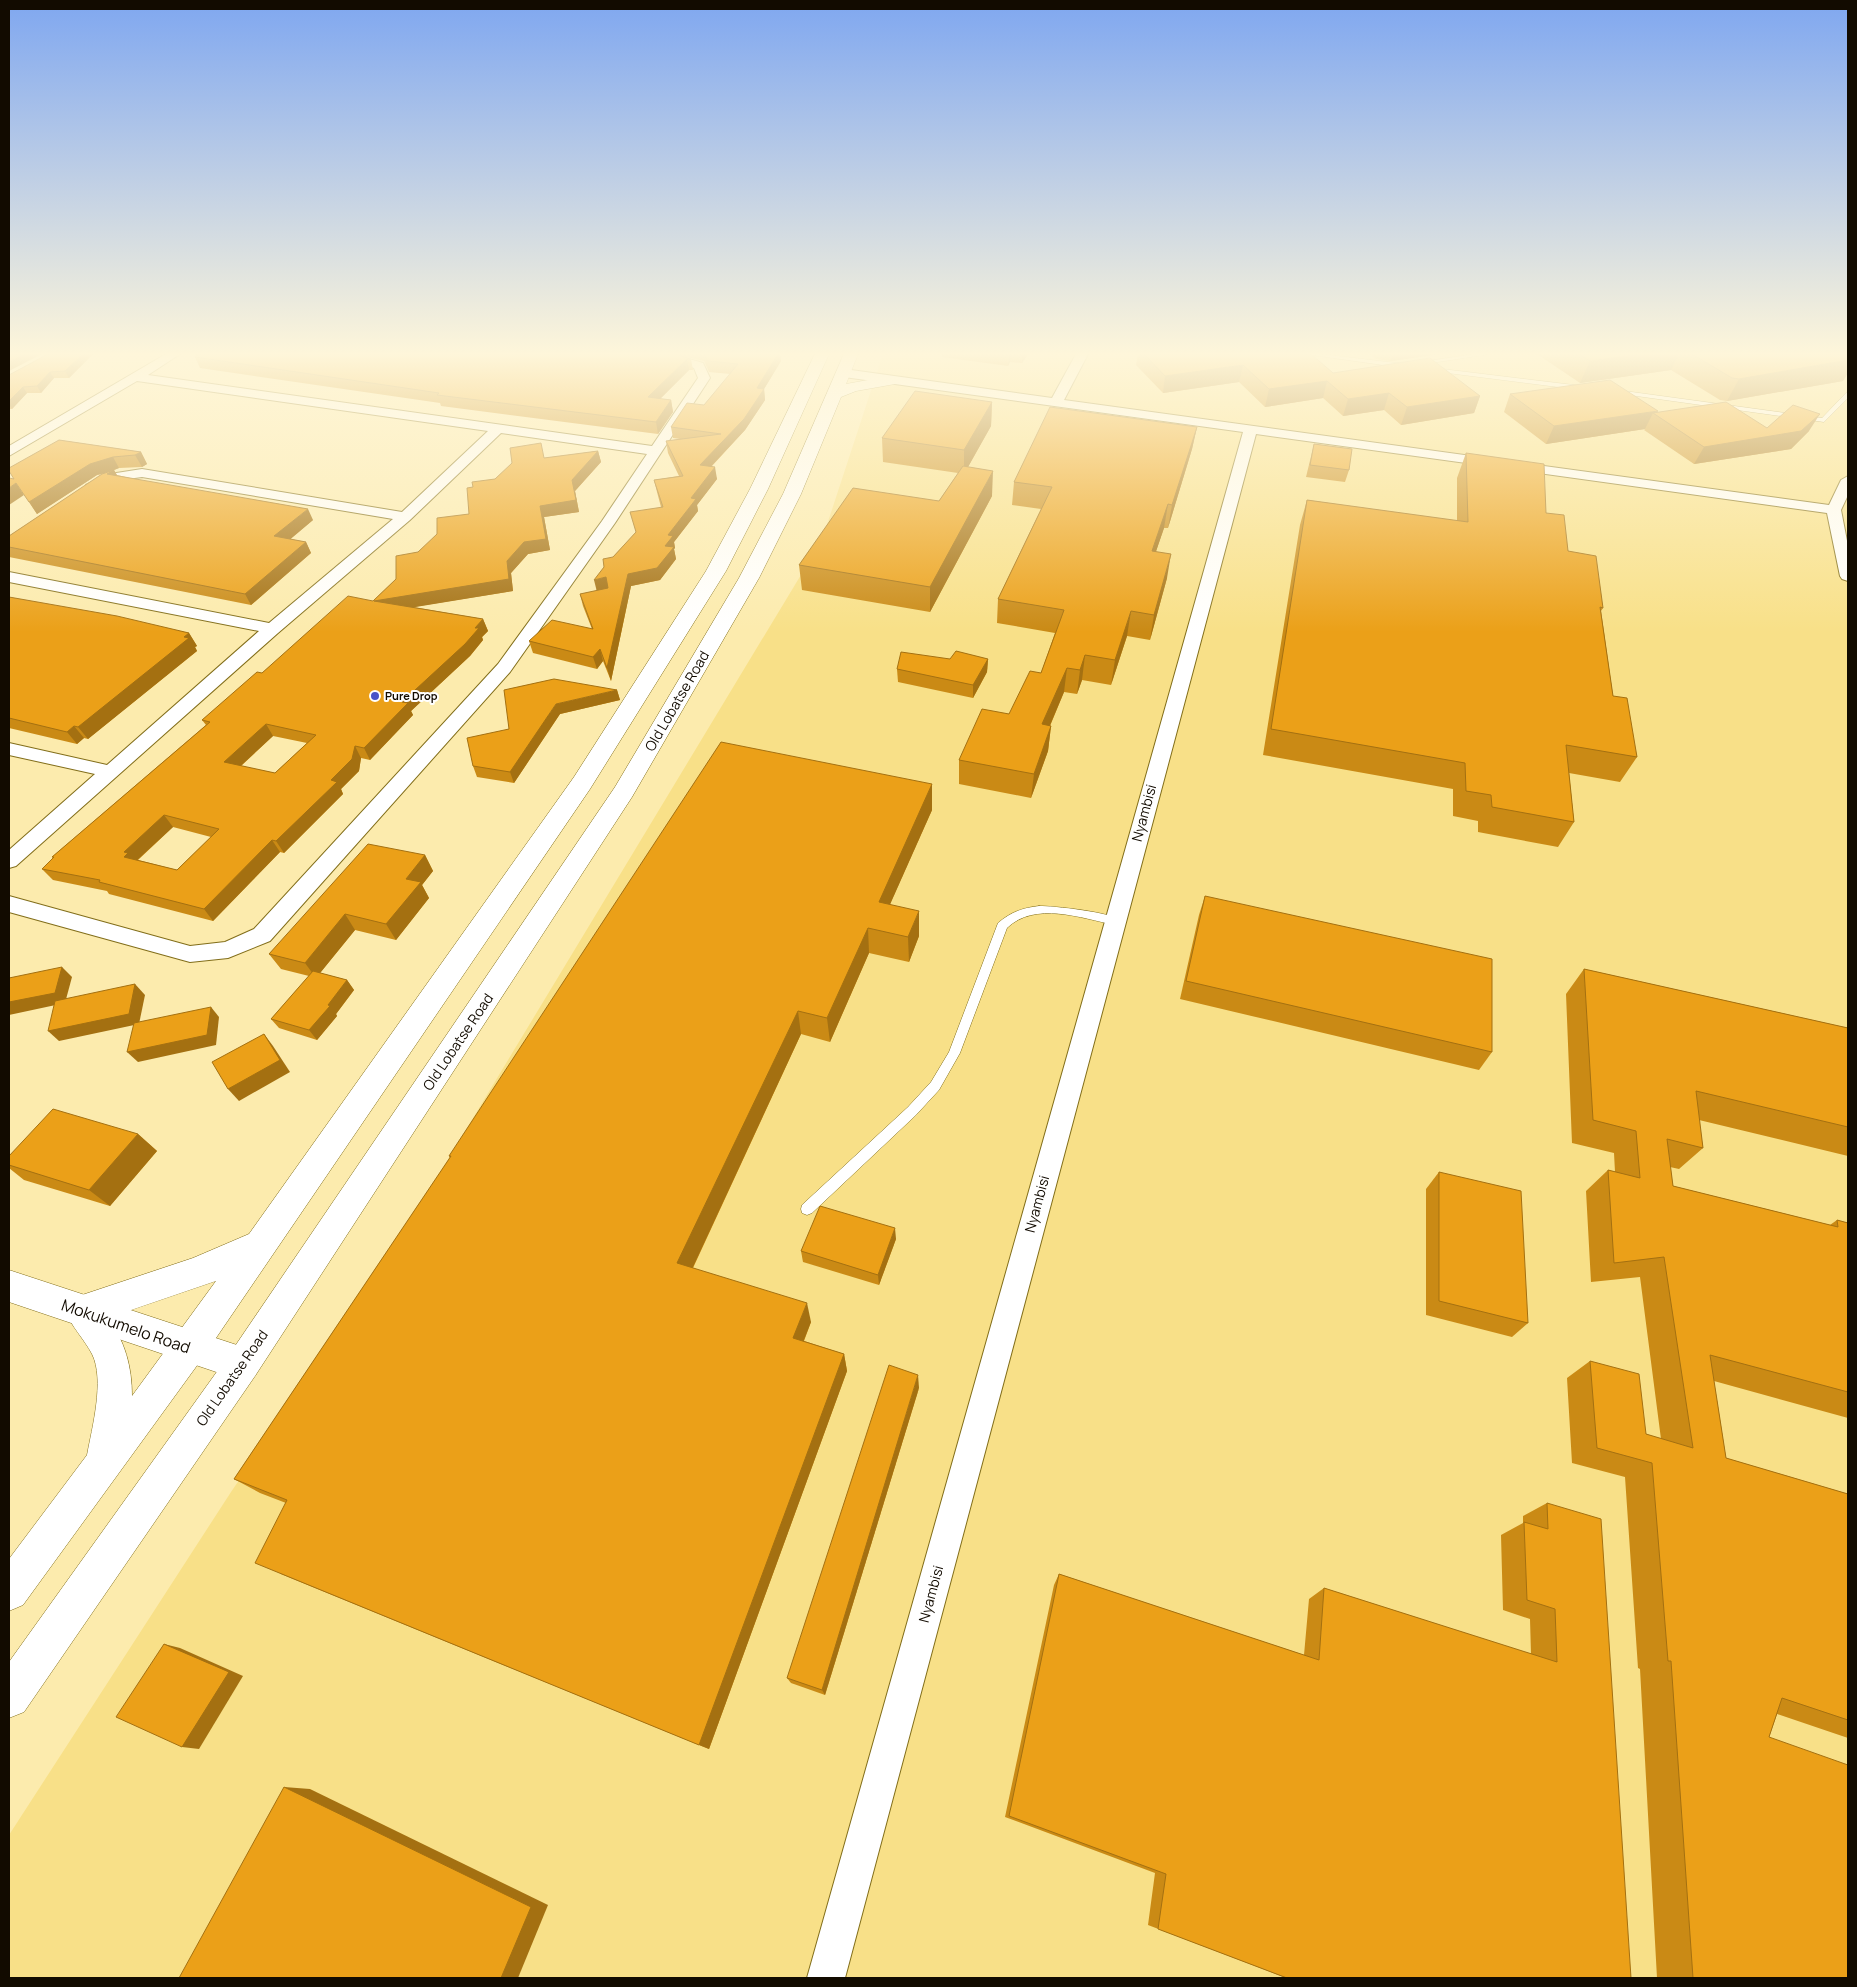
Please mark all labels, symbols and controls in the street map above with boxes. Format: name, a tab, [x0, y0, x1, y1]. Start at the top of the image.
street label: Old Lobatse Road	[640, 647, 713, 754]
place label: Pure Drop	[385, 688, 438, 703]
marker: Pure Drop	[369, 690, 381, 702]
street label: Nyambisi	[1127, 782, 1160, 844]
street label: Old Lobatse Road	[418, 990, 497, 1094]
street label: Nyambisi	[1020, 1173, 1053, 1235]
street label: Mokukumelo Road	[59, 1294, 193, 1358]
street label: Old Lobatse Road	[191, 1326, 272, 1429]
street label: Nyambisi	[914, 1563, 947, 1625]

